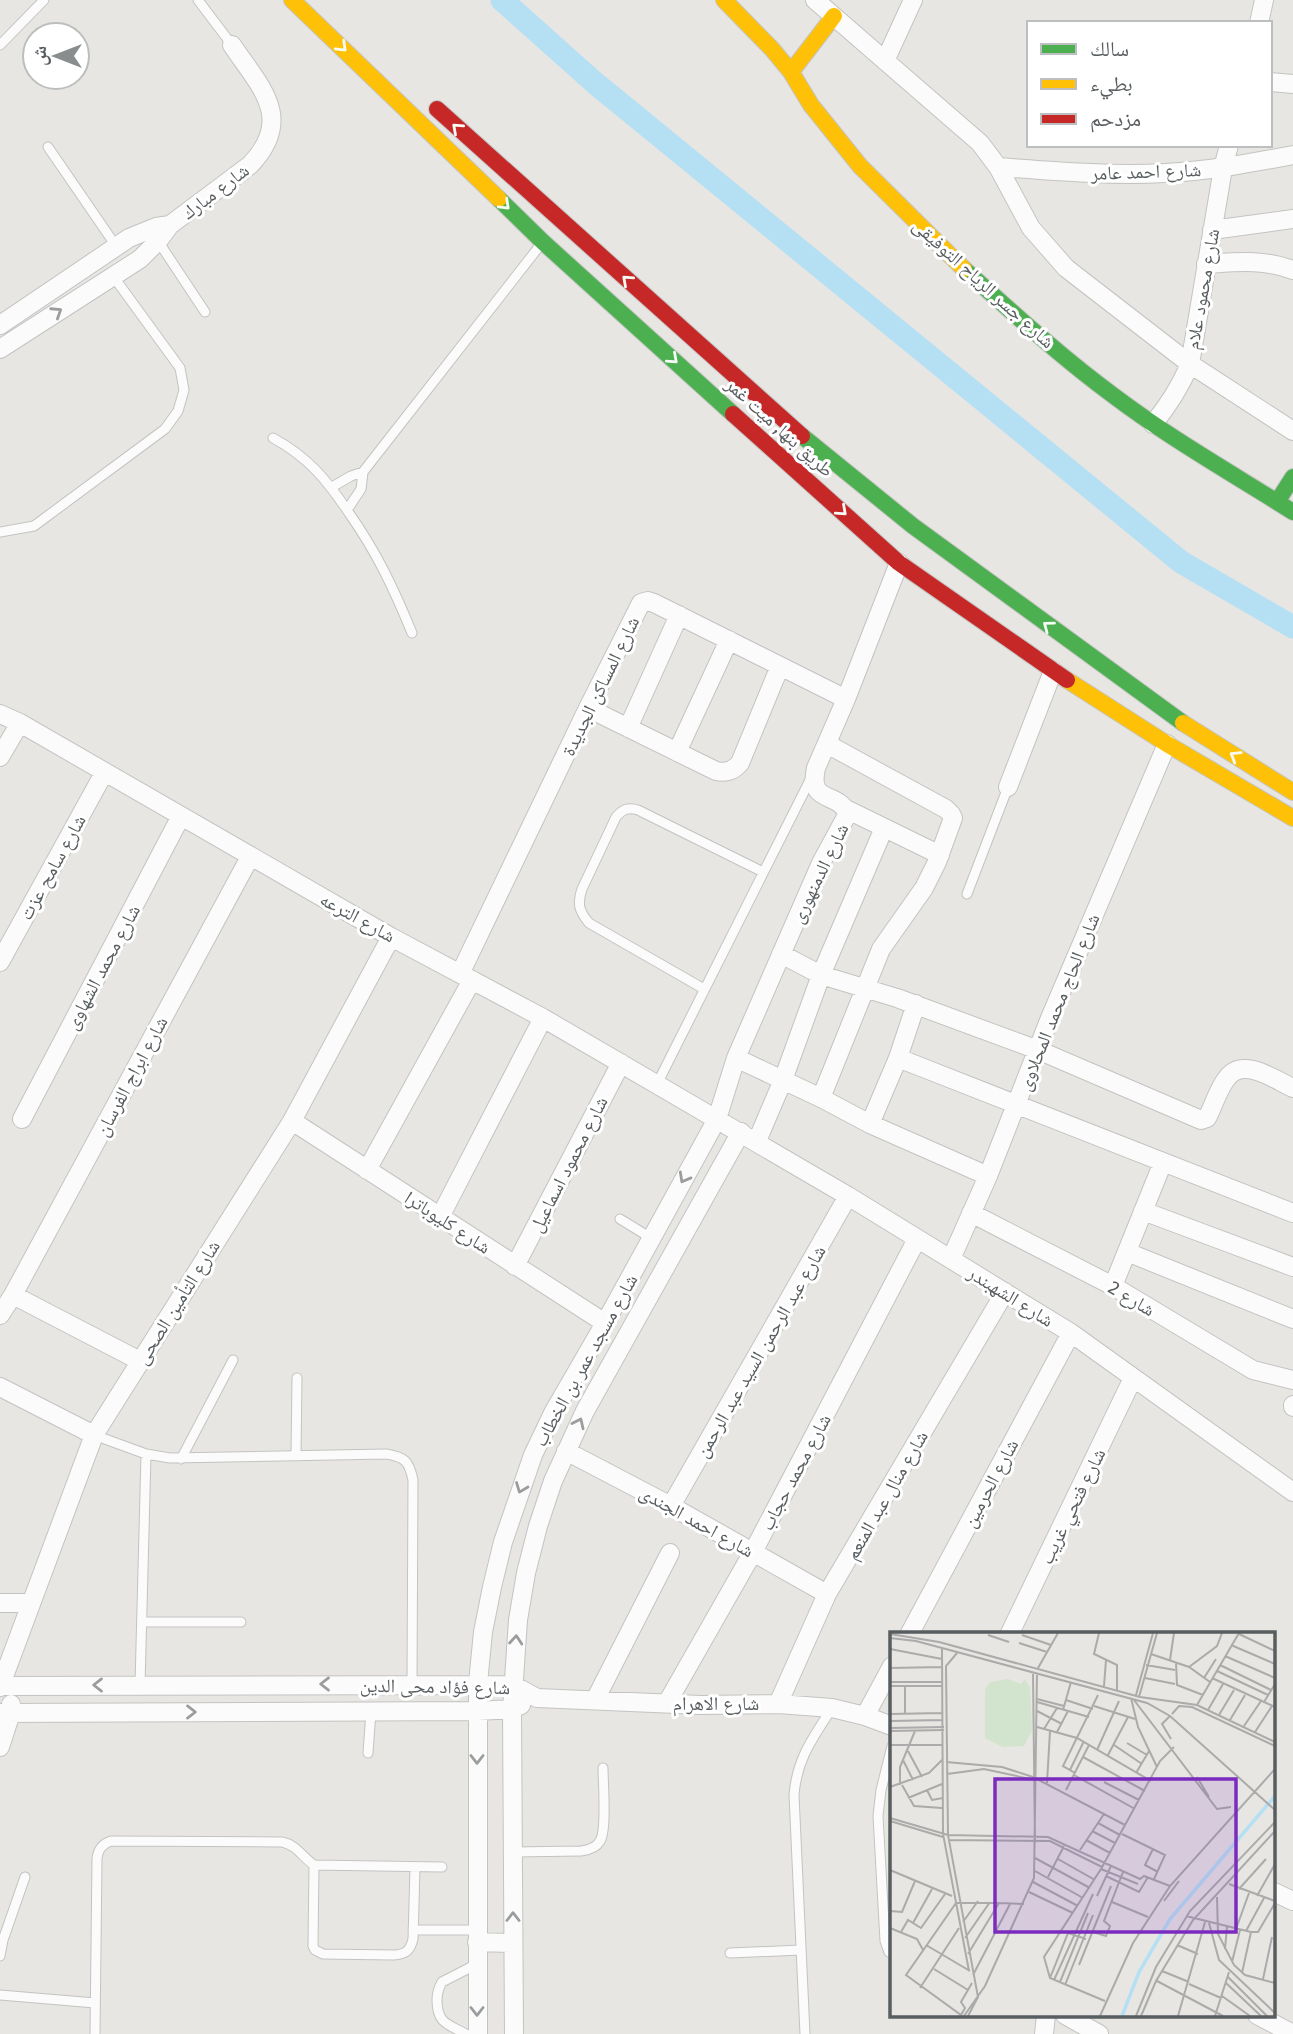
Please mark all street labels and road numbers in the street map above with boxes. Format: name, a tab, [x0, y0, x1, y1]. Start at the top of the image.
street label: شارع احمد عامر	[1089, 158, 1202, 185]
street label: شارع مبارك	[177, 159, 253, 224]
street label: شارع جسر الرياح التوفيقى	[908, 214, 1059, 353]
street label: شارع محمود علام	[1181, 227, 1226, 352]
street label: طريق بنها, ميت غمر	[720, 372, 838, 482]
street label: شارع المساكن الجديدة	[557, 613, 644, 760]
street label: شارع سامح عزت	[14, 811, 92, 924]
street label: شارع الدمنهورى	[785, 820, 853, 927]
street label: شارع الترعه	[316, 887, 399, 947]
street label: شارع محمد الشهاوى	[60, 901, 145, 1034]
street label: شارع الحاج محمد المحلاوى	[1012, 910, 1104, 1094]
street label: شارع ابراج الفرسان	[90, 1012, 173, 1140]
street label: شارع محمود اسماعيل	[524, 1092, 613, 1236]
street label: شارع كليوباترا	[400, 1186, 495, 1259]
street label: شارع التأمين الصحى	[130, 1236, 225, 1369]
street label: شارع عبد الرحمن السيد عبد الرحمن	[690, 1241, 831, 1461]
street label: شارع الشهبندر	[963, 1260, 1058, 1332]
street label: شارع مسجد عمر بن الخطاب	[529, 1270, 642, 1450]
street label: شارع 2	[1104, 1276, 1159, 1321]
street label: شارع محمد حجاب	[755, 1410, 836, 1534]
street label: شارع منال عبد المنعم	[840, 1426, 934, 1565]
street label: شارع الحرمين	[958, 1435, 1023, 1531]
street label: شارع فتحي غريب	[1034, 1445, 1114, 1570]
street label: شارع احمد الجندى	[636, 1481, 758, 1562]
street label: شارع فؤاد محى الدين	[360, 1674, 510, 1699]
street label: شارع الاهرام	[673, 1692, 759, 1717]

